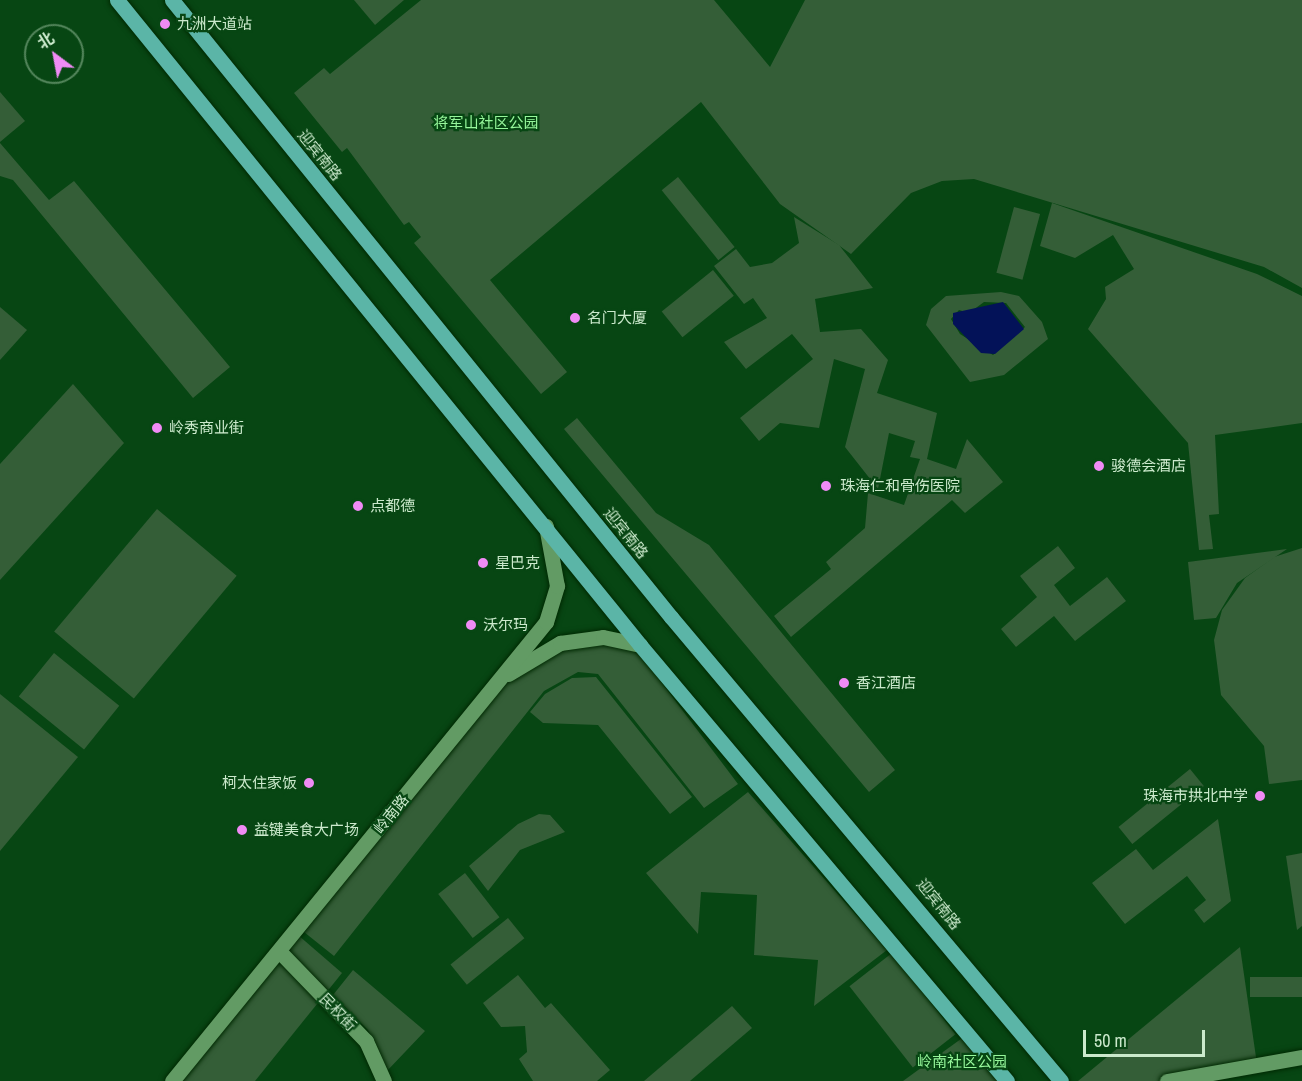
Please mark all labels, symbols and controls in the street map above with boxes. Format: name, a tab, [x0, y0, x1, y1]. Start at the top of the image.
place label: 九洲大道站	[177, 15, 252, 33]
marker: 九洲大道站	[158, 17, 172, 31]
north arrow	[24, 24, 84, 84]
text: 北	[33, 27, 58, 54]
park label: 将军山社区公园	[434, 114, 538, 132]
street label: 迎宾南路	[294, 126, 346, 184]
place label: 名门大厦	[587, 309, 647, 327]
marker: 名门大厦	[568, 311, 582, 325]
place label: 岭秀商业街	[169, 419, 244, 437]
marker: 岭秀商业街	[150, 421, 164, 435]
place label: 骏德会酒店	[1111, 457, 1186, 475]
marker: 骏德会酒店	[1092, 459, 1106, 473]
marker: 珠海仁和骨伤医院	[817, 477, 835, 495]
place label: 珠海仁和骨伤医院	[840, 477, 960, 495]
place label: 点都德	[370, 497, 415, 515]
marker: 点都德	[351, 499, 365, 513]
street label: 迎宾南路	[600, 504, 652, 562]
place label: 星巴克	[495, 554, 540, 572]
marker: 星巴克	[476, 556, 490, 570]
place label: 沃尔玛	[483, 616, 528, 634]
marker: 沃尔玛	[464, 618, 478, 632]
place label: 香江酒店	[856, 674, 916, 692]
marker: 香江酒店	[837, 676, 851, 690]
place label: 柯太住家饭	[222, 774, 297, 792]
marker: 柯太住家饭	[302, 776, 316, 790]
place label: 珠海市拱北中学	[1143, 787, 1248, 805]
marker: 珠海市拱北中学	[1253, 789, 1267, 803]
street label: 岭南路	[370, 791, 412, 837]
place label: 益键美食大广场	[254, 821, 359, 839]
marker: 益键美食大广场	[235, 823, 249, 837]
street label: 迎宾南路	[913, 875, 965, 933]
street label: 民权街	[316, 990, 360, 1034]
scale bar	[1086, 1018, 1208, 1056]
text: 50 m	[1094, 1028, 1127, 1053]
park label: 岭南社区公园	[917, 1053, 1007, 1071]

